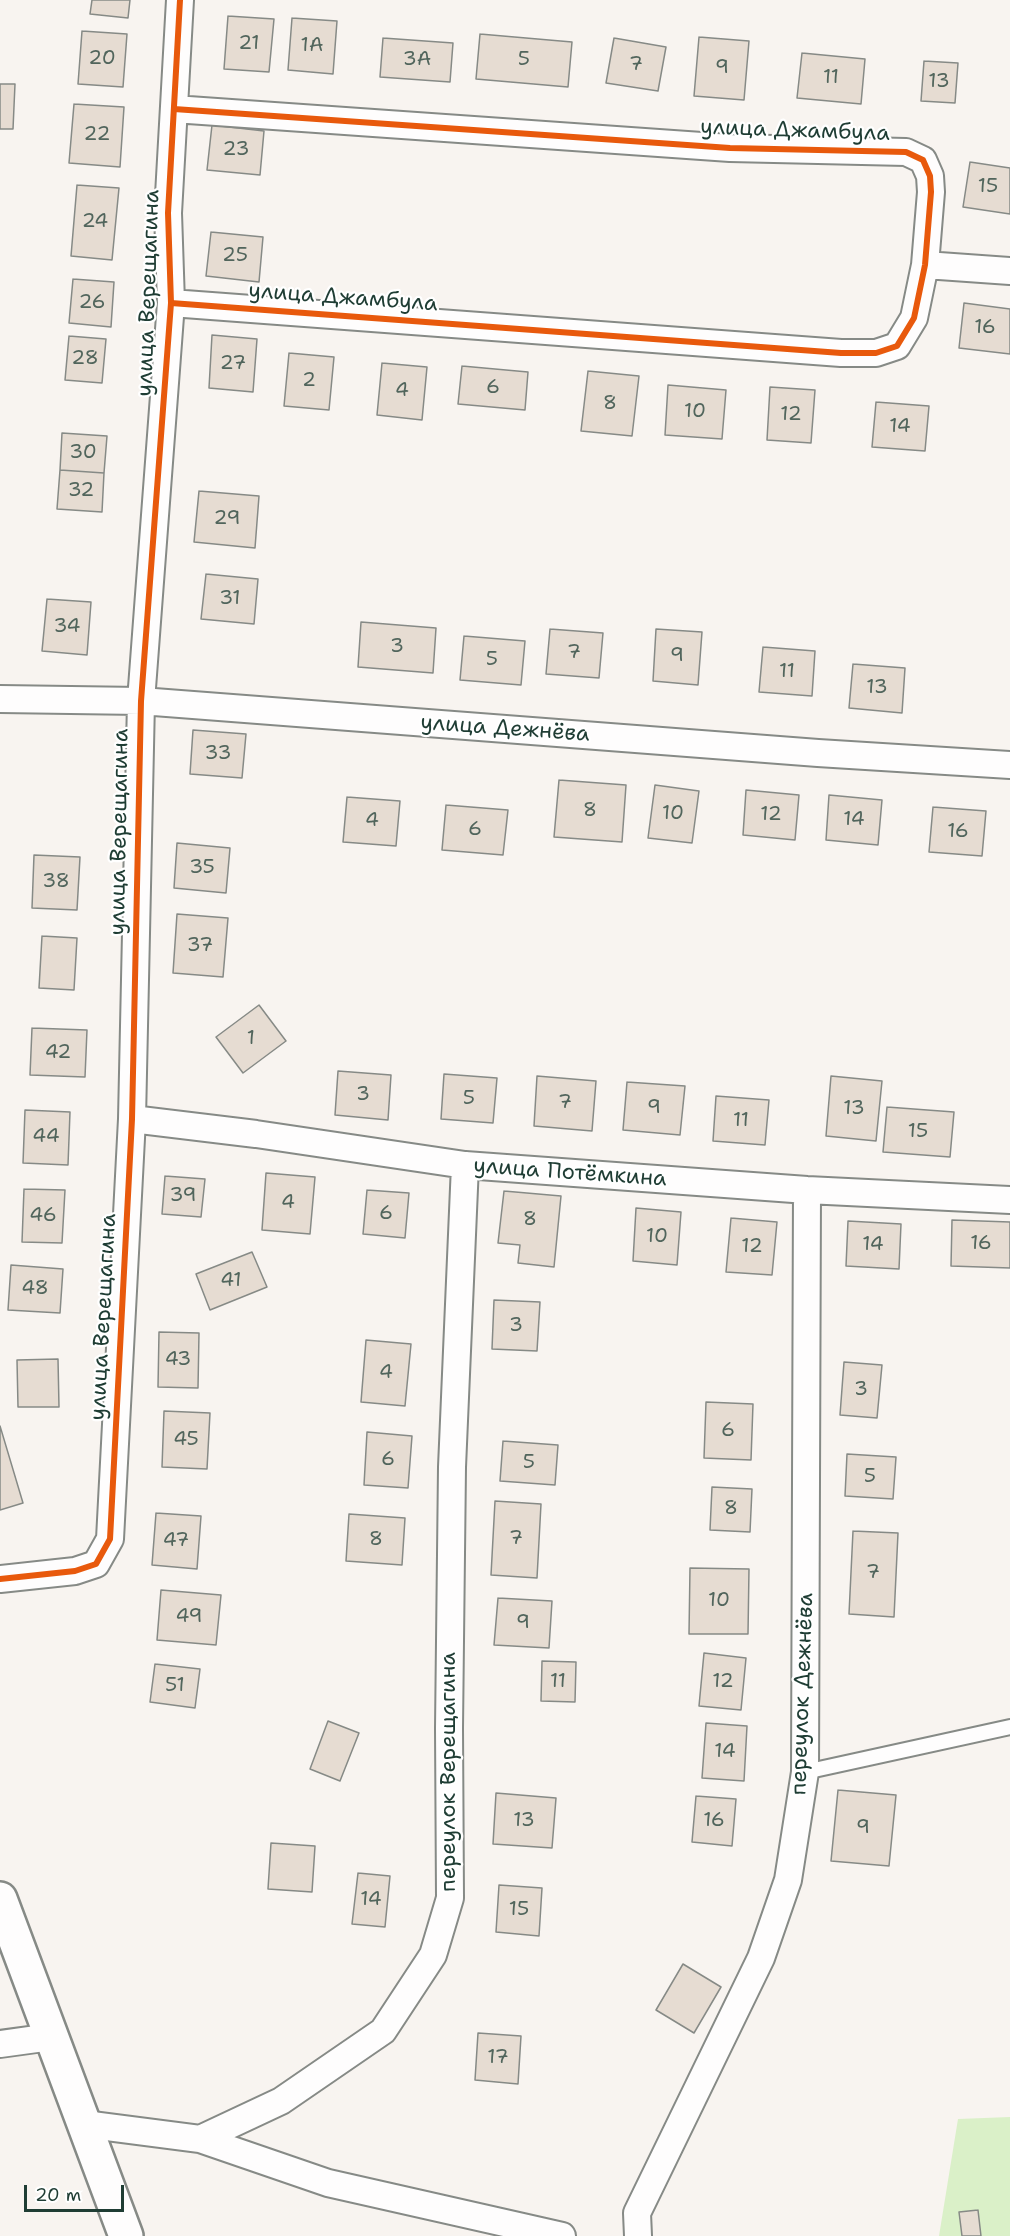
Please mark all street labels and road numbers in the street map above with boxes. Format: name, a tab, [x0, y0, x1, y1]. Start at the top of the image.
street label: улица Джамбула	[700, 114, 890, 148]
street label: улица Верещагина	[132, 189, 166, 397]
street label: улица Джамбула	[247, 278, 439, 318]
street label: улица Дежнёва	[419, 710, 591, 748]
street label: улица Верещагина	[105, 728, 135, 936]
street label: улица Потёмкина	[473, 1153, 667, 1193]
street label: улица Верещагина	[85, 1213, 123, 1421]
street label: переулок Дежнёва	[786, 1592, 820, 1796]
street label: переулок Верещагина	[436, 1652, 462, 1892]

